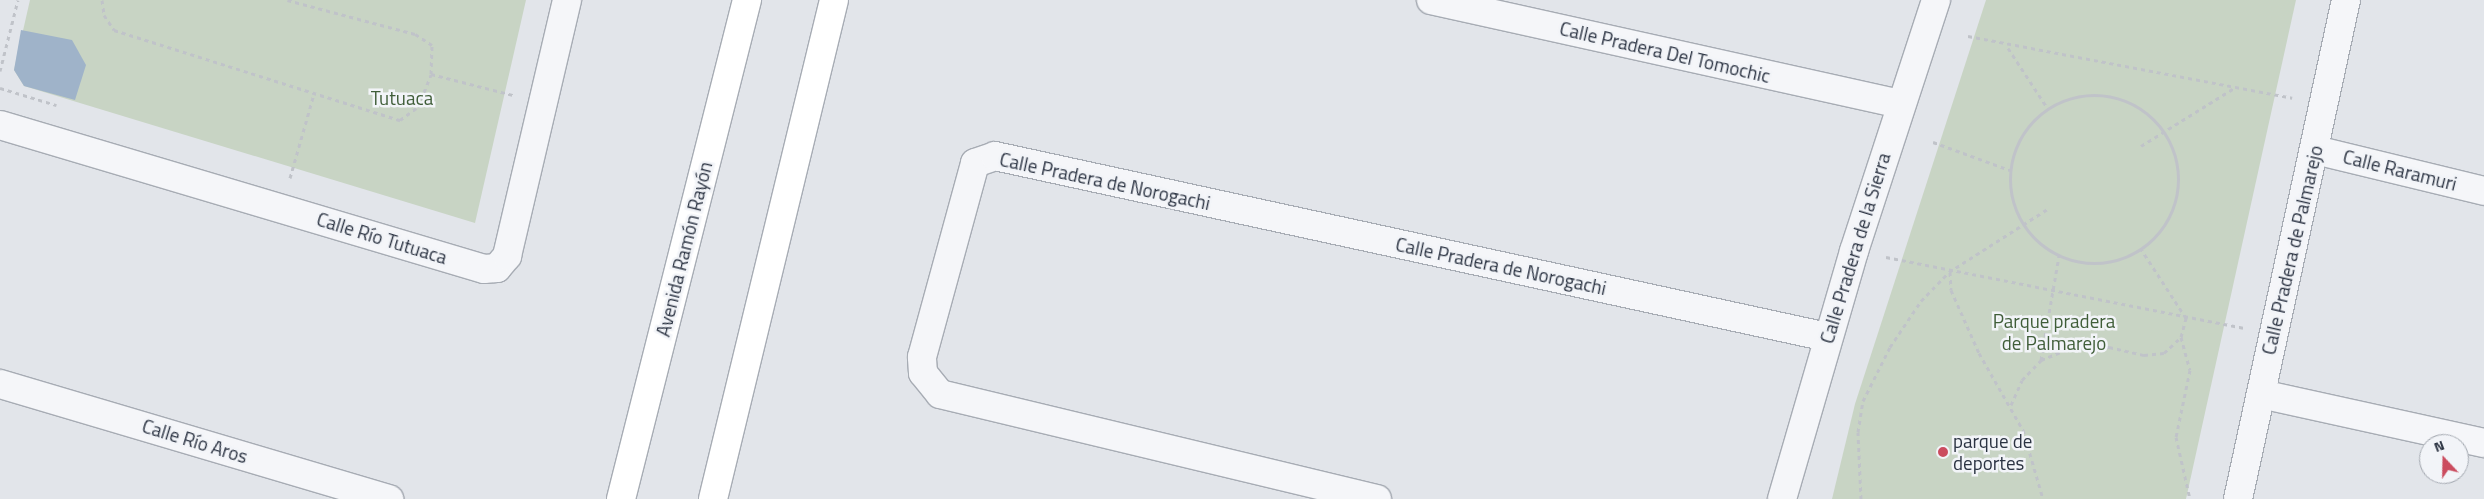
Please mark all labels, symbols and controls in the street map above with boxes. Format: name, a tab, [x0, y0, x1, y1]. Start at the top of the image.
street label: Calle Pradera Del Tomochic	[1558, 17, 1772, 87]
park label: Tutuaca	[371, 87, 433, 109]
street label: Calle Pradera de Palmarejo	[2257, 143, 2327, 357]
street label: Calle Raramuri	[2341, 145, 2459, 195]
street label: Calle Pradera de Norogachi	[998, 148, 1212, 214]
street label: Calle Pradera de la Sierra	[1815, 150, 1895, 346]
street label: Avenida Ramón Rayón	[651, 159, 717, 339]
street label: Calle Río Tutuaca	[314, 207, 450, 269]
street label: Calle Pradera de Norogachi	[1394, 233, 1608, 299]
park label: Parque pradera de Palmarejo	[1993, 310, 2115, 354]
street label: Calle Río Aros	[140, 414, 250, 468]
place label: parque de deportes	[1953, 430, 2032, 474]
north arrow	[2419, 434, 2469, 484]
text: N	[2431, 434, 2447, 457]
marker: parque de deportes	[1937, 446, 1949, 458]

